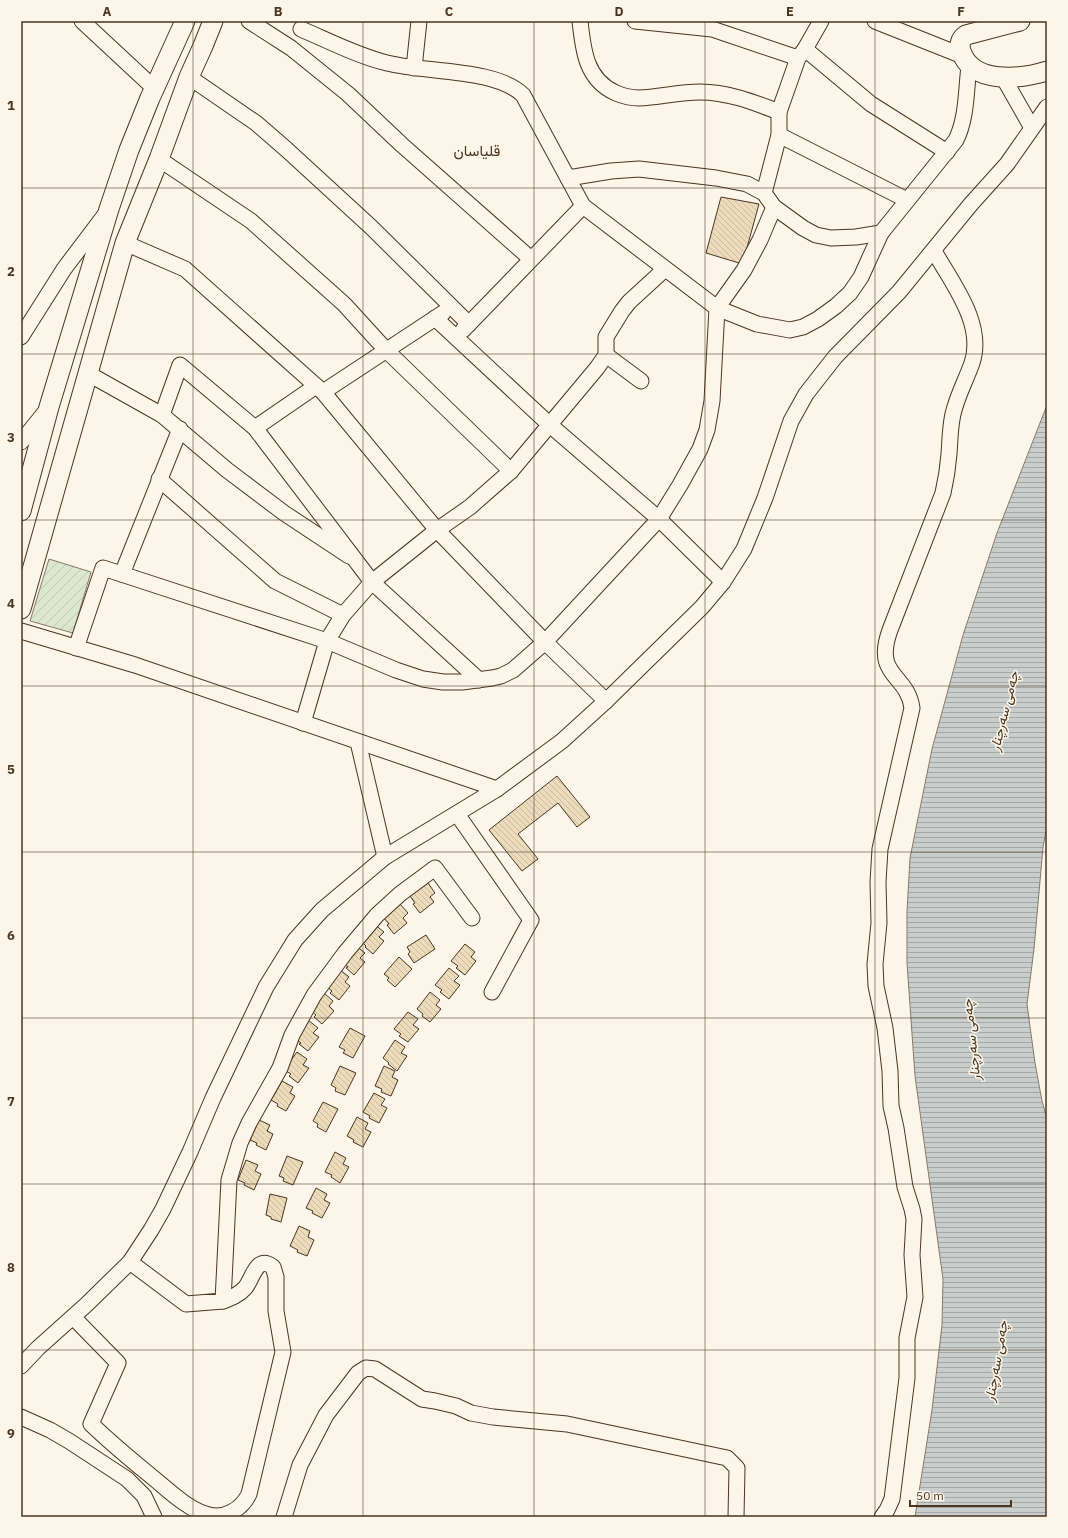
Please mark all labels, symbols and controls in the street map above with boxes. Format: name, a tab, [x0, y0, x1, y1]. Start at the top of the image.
text: A	[103, 3, 112, 20]
text: B	[274, 3, 283, 20]
text: C	[445, 3, 454, 20]
text: D	[614, 3, 624, 20]
text: E	[786, 3, 794, 20]
text: F	[957, 3, 965, 20]
text: 1	[7, 97, 15, 114]
district label: قلياسان	[454, 141, 501, 160]
text: 2	[7, 263, 15, 280]
text: 3	[7, 429, 15, 446]
text: 4	[7, 595, 15, 612]
water label: چەمی سەرچنار	[985, 669, 1024, 754]
text: 5	[7, 761, 15, 778]
text: 6	[7, 927, 15, 944]
water label: چەمی سەرچنار	[958, 998, 985, 1082]
text: 7	[7, 1093, 15, 1110]
text: 8	[7, 1259, 15, 1276]
water label: چەمی سەرچنار	[980, 1319, 1013, 1404]
text: 9	[7, 1425, 15, 1442]
scale bar	[910, 1482, 1011, 1508]
text: 50 m	[916, 1488, 944, 1503]

